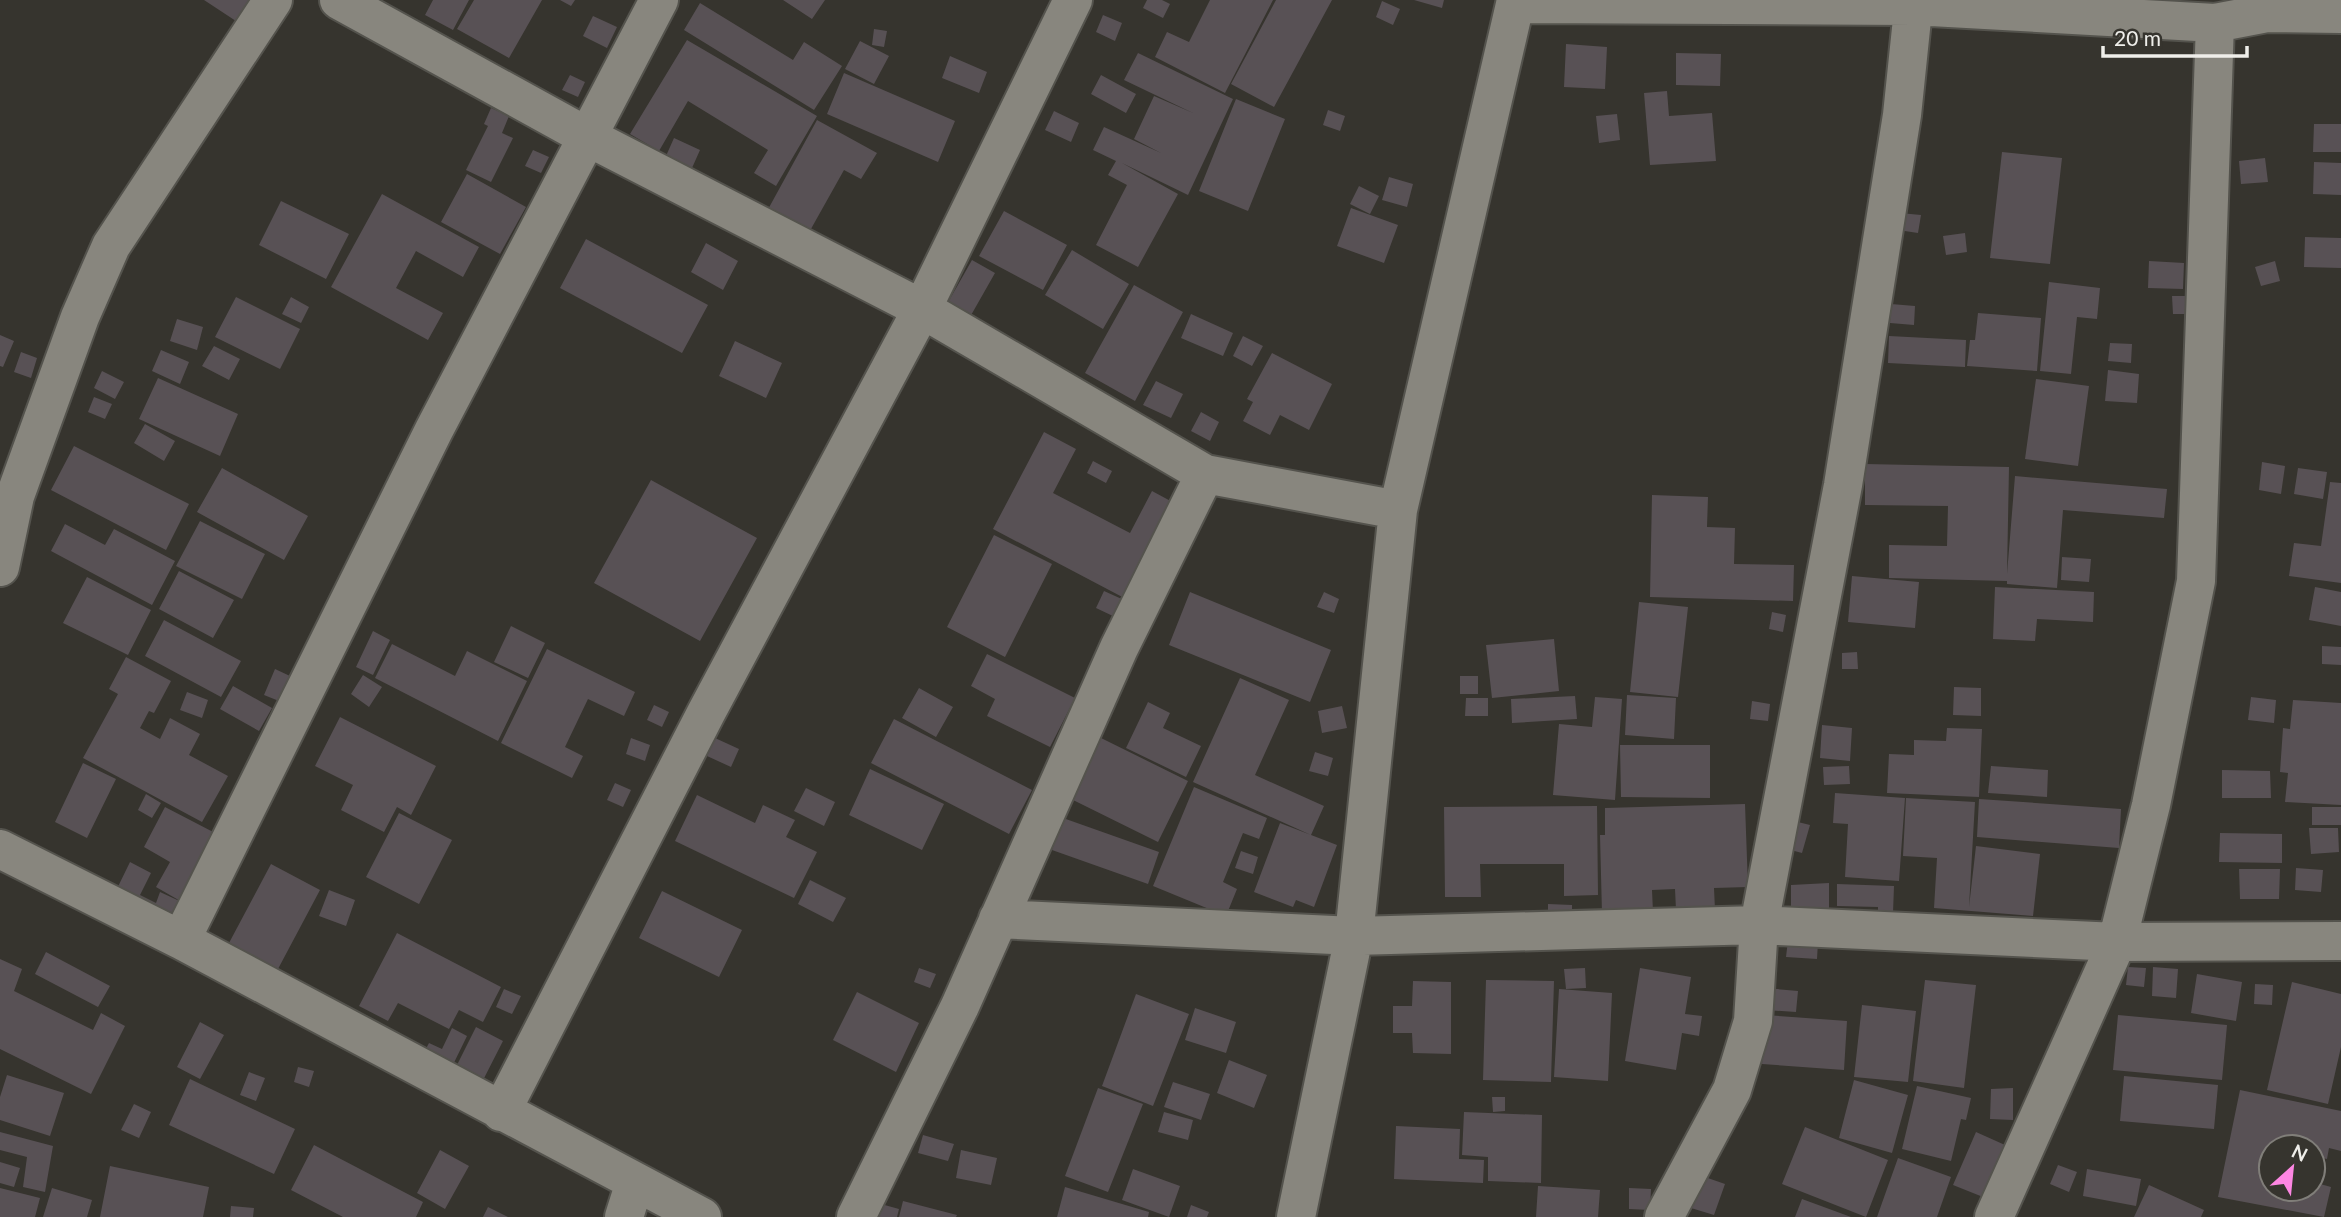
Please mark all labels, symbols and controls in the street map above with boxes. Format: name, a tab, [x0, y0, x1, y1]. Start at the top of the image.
scale bar	[2103, 14, 2246, 58]
text: 20 m	[2114, 25, 2161, 50]
north arrow	[2257, 1133, 2327, 1203]
text: N	[2288, 1139, 2312, 1166]

